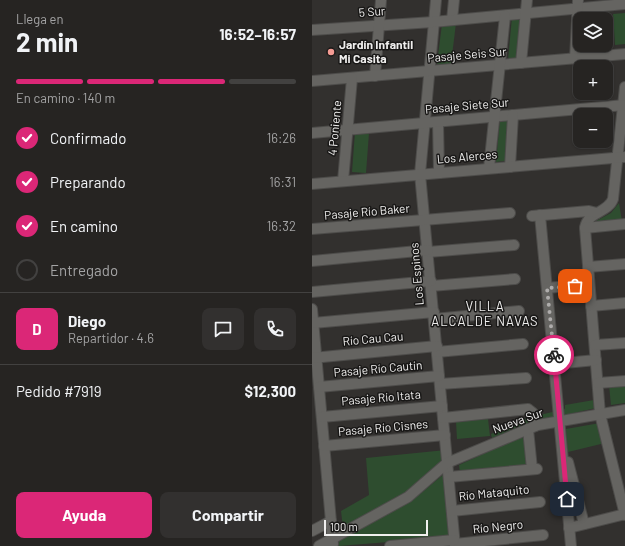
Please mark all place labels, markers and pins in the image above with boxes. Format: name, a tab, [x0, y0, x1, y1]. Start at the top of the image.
place label: Jardín Infantil Mi Casita	[339, 37, 413, 65]
marker: Jardín Infantil Mi Casita	[326, 47, 336, 57]
pin	[558, 269, 592, 303]
pin	[550, 482, 584, 516]

